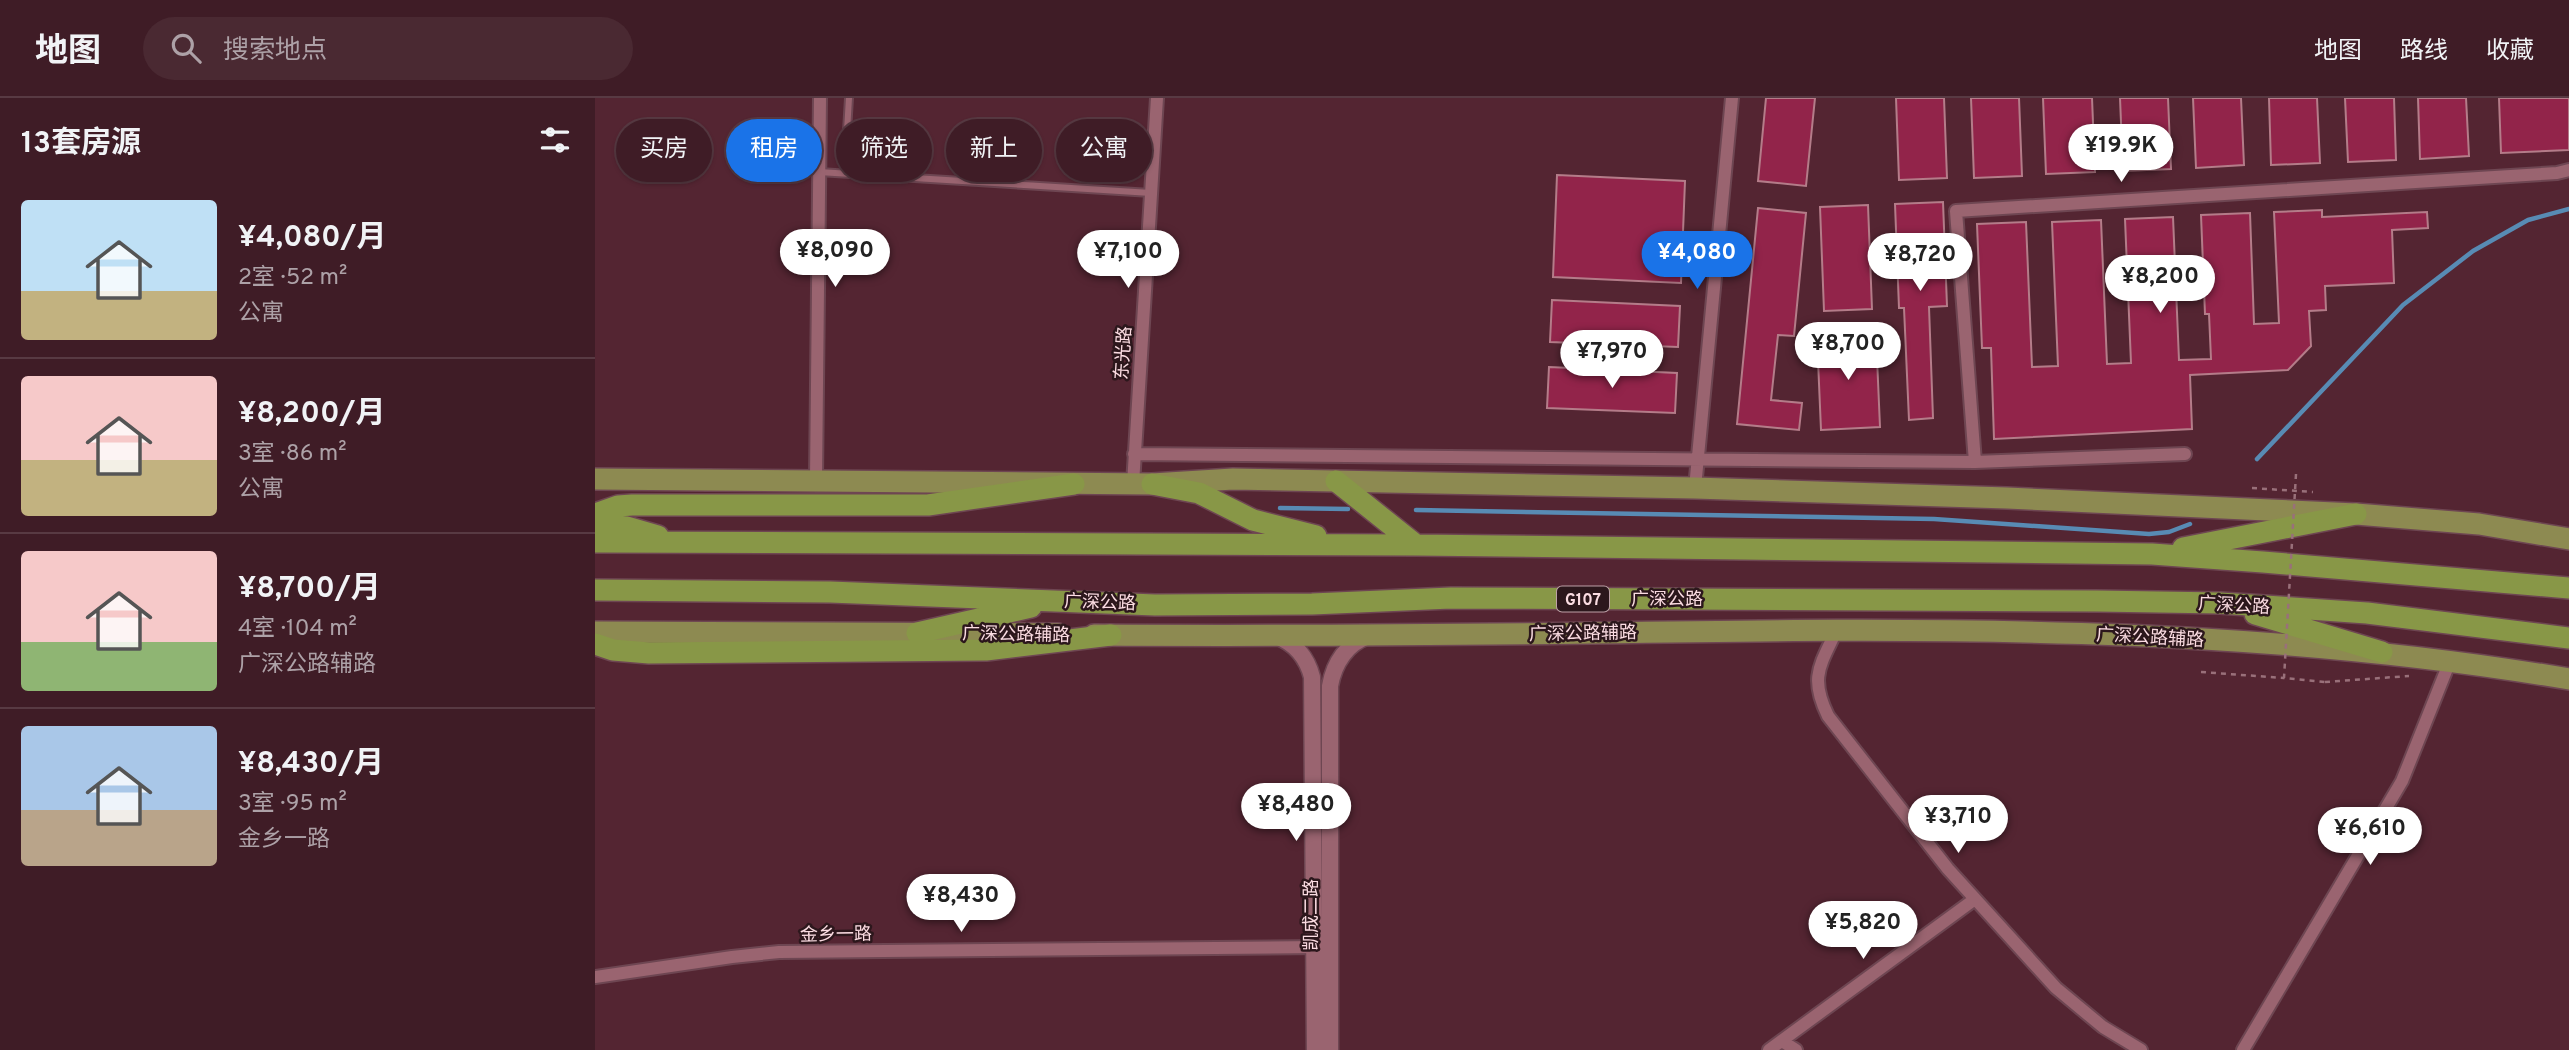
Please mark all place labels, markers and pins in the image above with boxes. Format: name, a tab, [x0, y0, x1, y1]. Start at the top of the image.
pin: ¥19.9K	[2064, 125, 2178, 184]
pin: ¥8,090	[778, 230, 892, 289]
pin: ¥7,100	[1071, 230, 1185, 290]
pin: ¥4,080	[1640, 232, 1754, 291]
pin: ¥8,720	[1863, 234, 1977, 293]
pin: ¥8,200	[2103, 256, 2217, 315]
pin: ¥8,700	[1791, 322, 1905, 382]
pin: ¥7,970	[1555, 330, 1669, 390]
pin: ¥8,480	[1239, 784, 1353, 843]
pin: ¥3,710	[1901, 796, 2015, 855]
pin: ¥6,610	[2313, 808, 2427, 867]
pin: ¥8,430	[904, 874, 1018, 934]
pin: ¥5,820	[1806, 902, 1920, 961]

